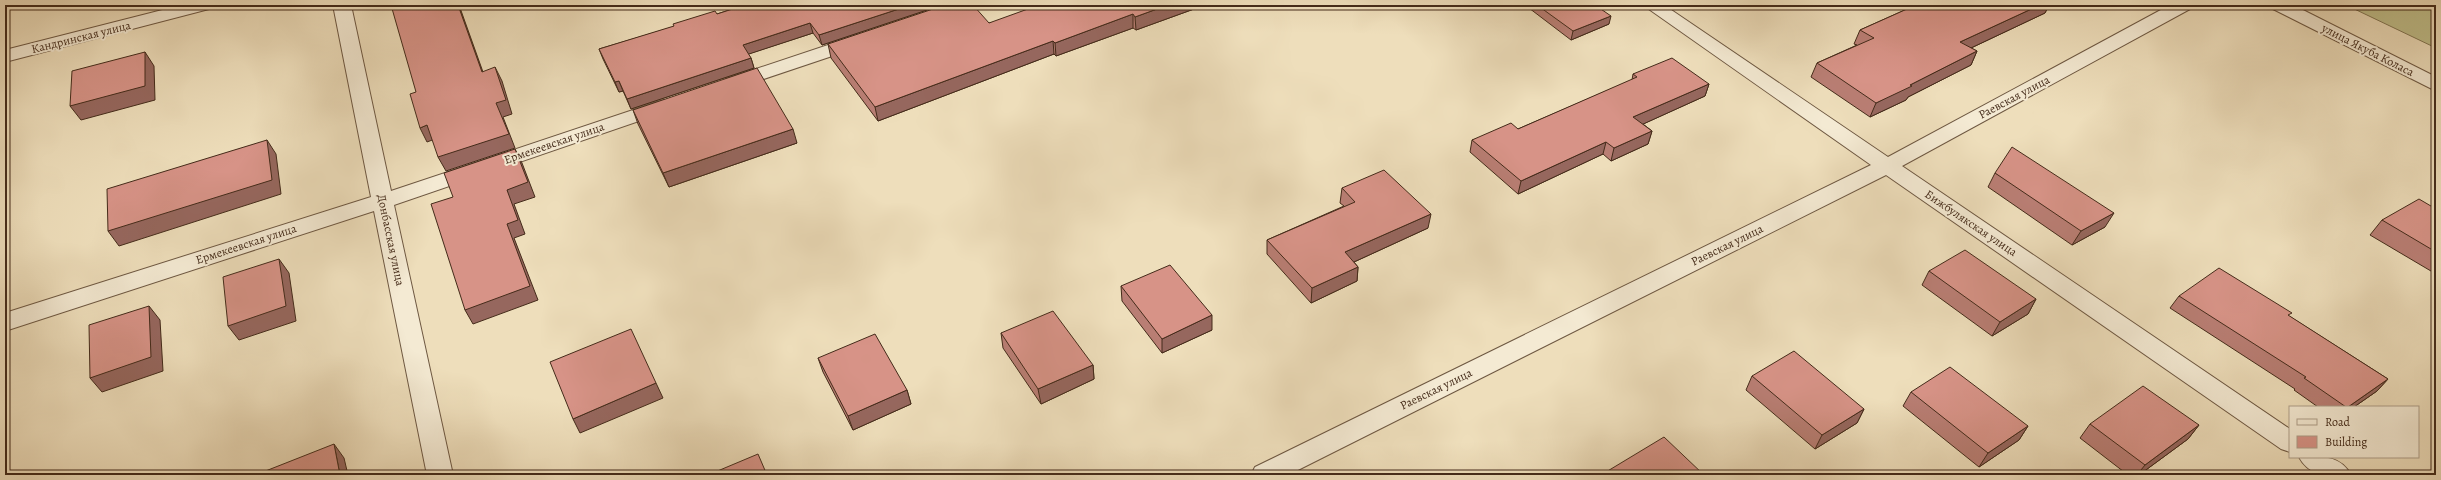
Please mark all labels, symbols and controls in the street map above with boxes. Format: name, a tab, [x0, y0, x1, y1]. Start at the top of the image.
street label: Кандринская улица	[30, 17, 133, 57]
street label: улица Якуба Коласа	[2318, 19, 2417, 80]
street label: Раевская улица	[1976, 71, 2053, 123]
street label: Ермекеевская улица	[502, 118, 607, 168]
street label: Бижбулякская улица	[1922, 186, 2021, 260]
street label: Донбасская улица	[373, 193, 409, 288]
street label: Ермекеевская улица	[194, 220, 299, 268]
street label: Раевская улица	[1688, 220, 1766, 269]
street label: Раевская улица	[1397, 364, 1475, 413]
legend	[2289, 406, 2419, 458]
text: Road	[2325, 414, 2351, 430]
text: Building	[2325, 434, 2367, 450]

